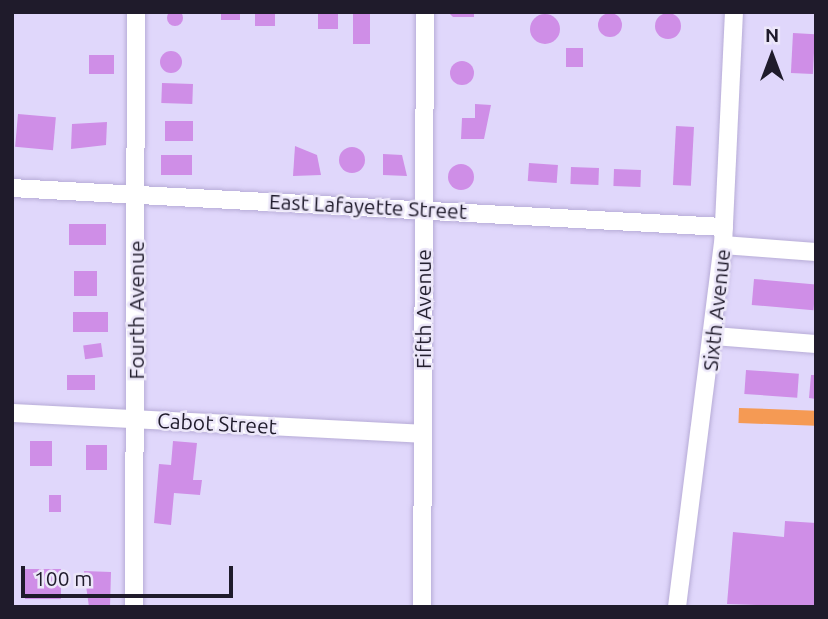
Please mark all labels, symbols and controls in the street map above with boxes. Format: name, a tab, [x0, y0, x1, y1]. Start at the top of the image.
north arrow	[737, 21, 807, 91]
text: N	[765, 24, 779, 46]
street label: East Lafayette Street	[268, 188, 468, 224]
street label: Fourth Avenue	[123, 240, 149, 380]
street label: Sixth Avenue	[697, 248, 735, 372]
street label: Fifth Avenue	[410, 249, 436, 369]
street label: Cabot Street	[156, 407, 278, 439]
scale bar	[24, 552, 236, 596]
text: 100 m	[34, 566, 92, 590]

